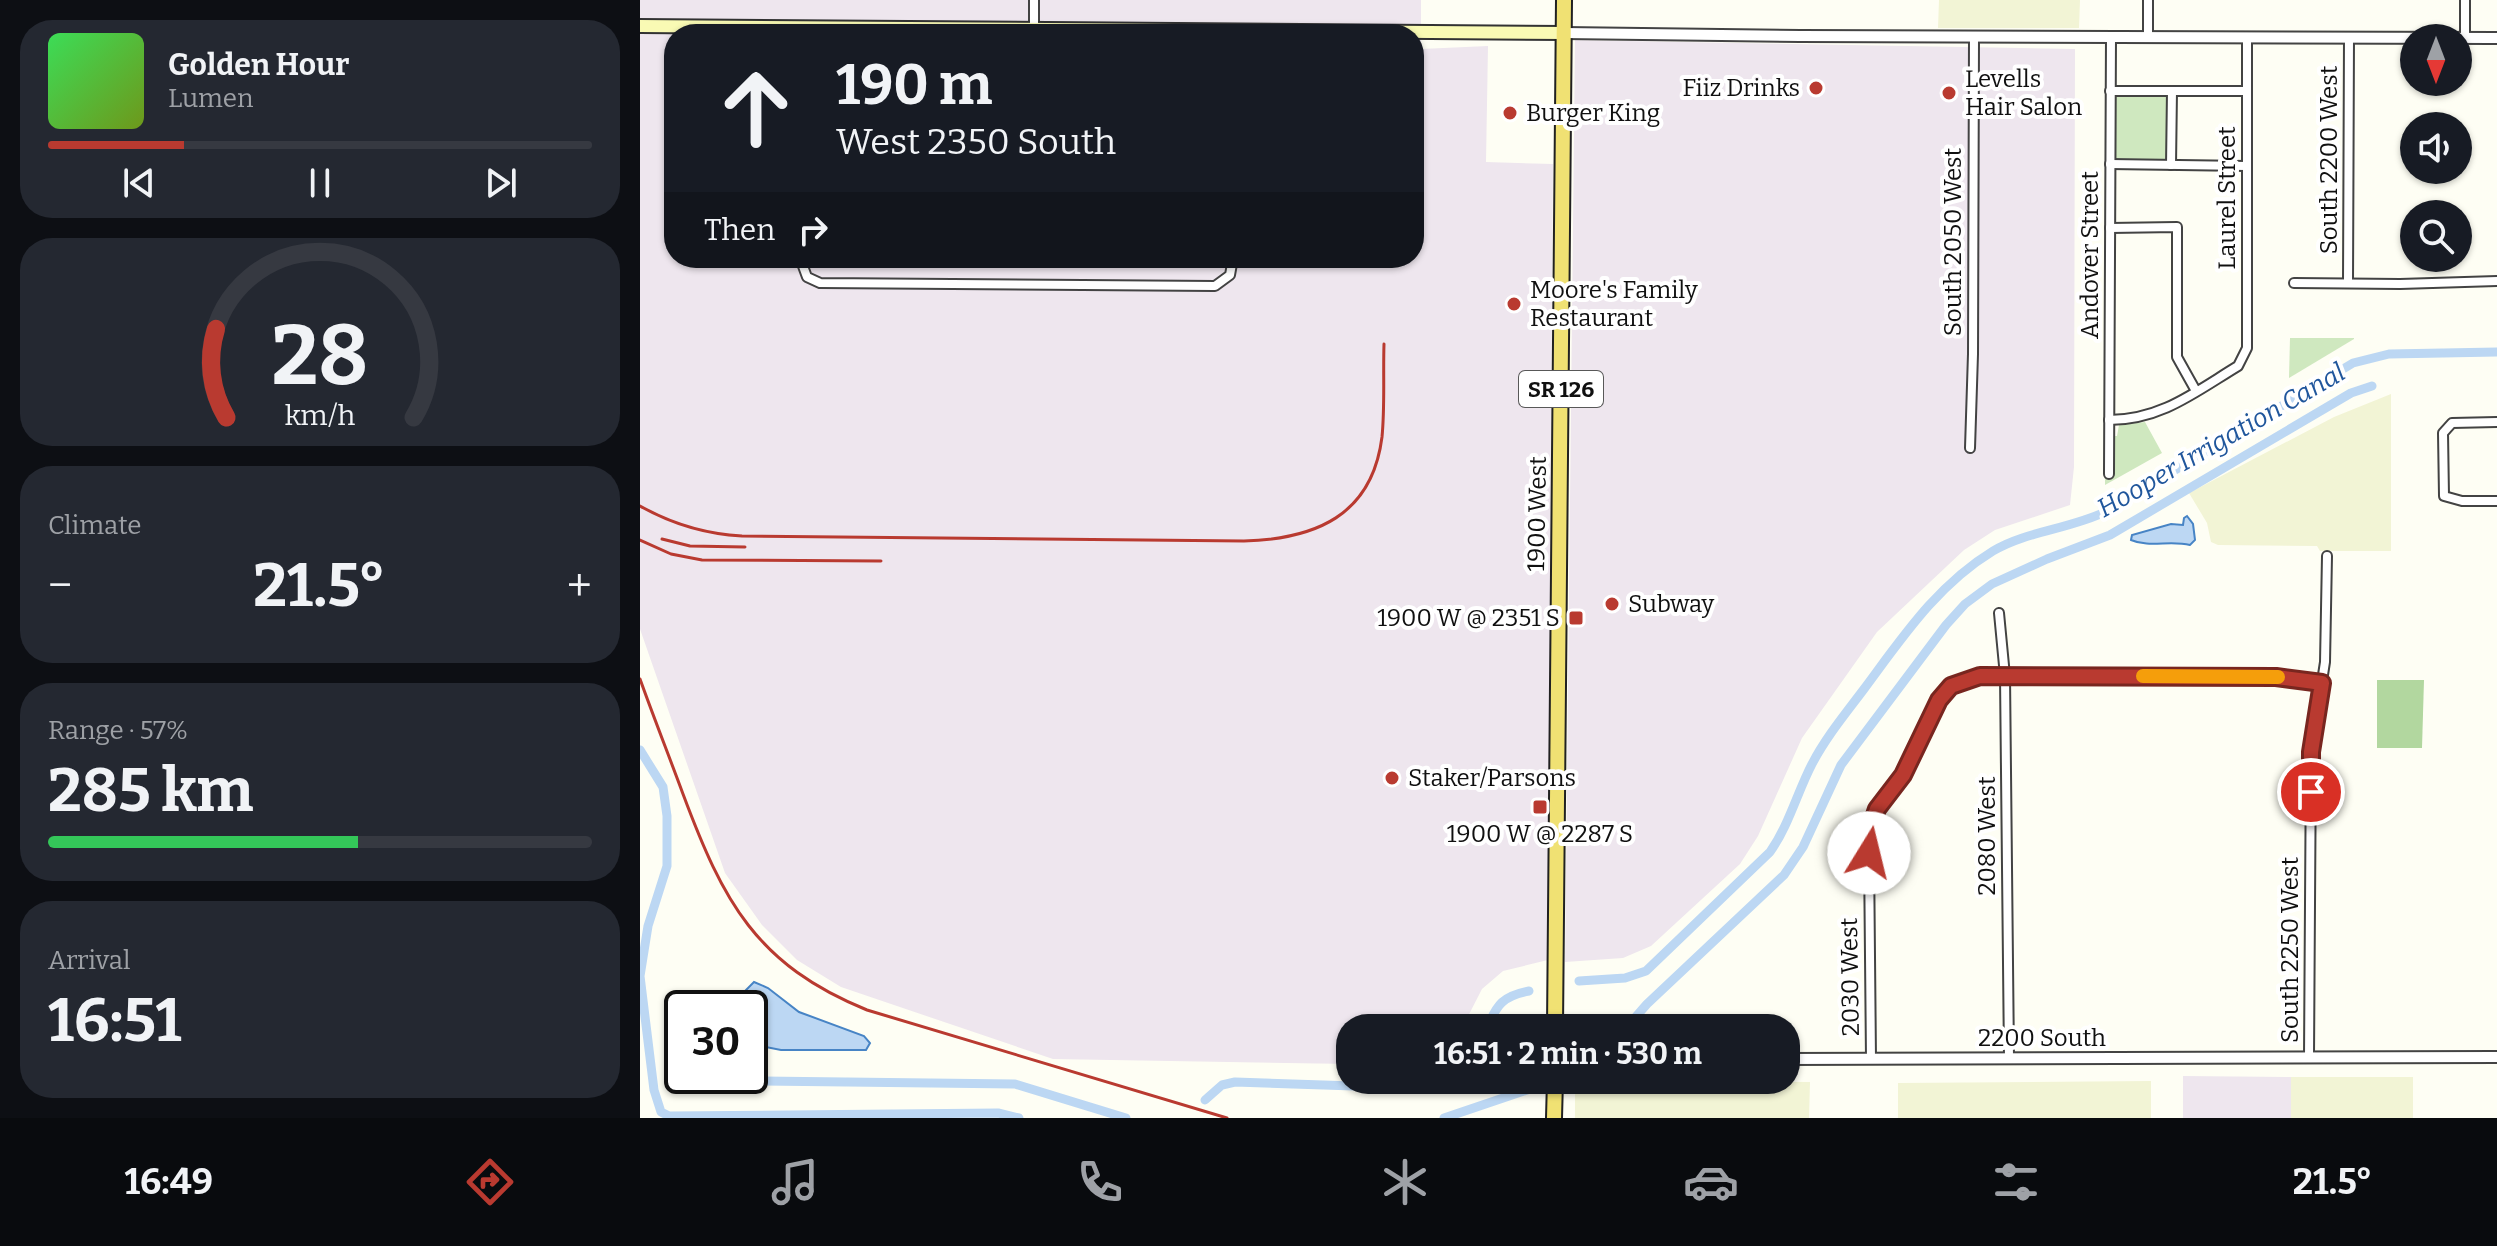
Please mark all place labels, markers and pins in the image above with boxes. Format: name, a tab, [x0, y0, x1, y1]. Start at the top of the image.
place label: Levells Hair Salon	[1965, 65, 2082, 121]
place label: Fiiz Drinks	[1682, 74, 1800, 102]
marker: Fiiz Drinks	[1807, 79, 1825, 97]
marker: Levells Hair Salon	[1940, 84, 1958, 102]
place label: Burger King	[1526, 99, 1660, 127]
marker: Burger King	[1501, 104, 1519, 122]
place label: Moore's Family Restaurant	[1530, 276, 1698, 332]
marker: Moore's Family Restaurant	[1505, 295, 1523, 313]
place label: Subway	[1628, 590, 1714, 618]
marker: Subway	[1603, 595, 1621, 613]
place label: 1900 W @ 2351 S	[1377, 604, 1560, 632]
marker: 1900 W @ 2351 S	[1567, 609, 1585, 627]
pin	[2277, 758, 2345, 826]
place label: Staker/Parsons	[1408, 764, 1576, 792]
marker: Staker/Parsons	[1383, 769, 1401, 787]
marker: 1900 W @ 2287 S	[1531, 798, 1549, 816]
place label: 1900 W @ 2287 S	[1447, 820, 1633, 848]

